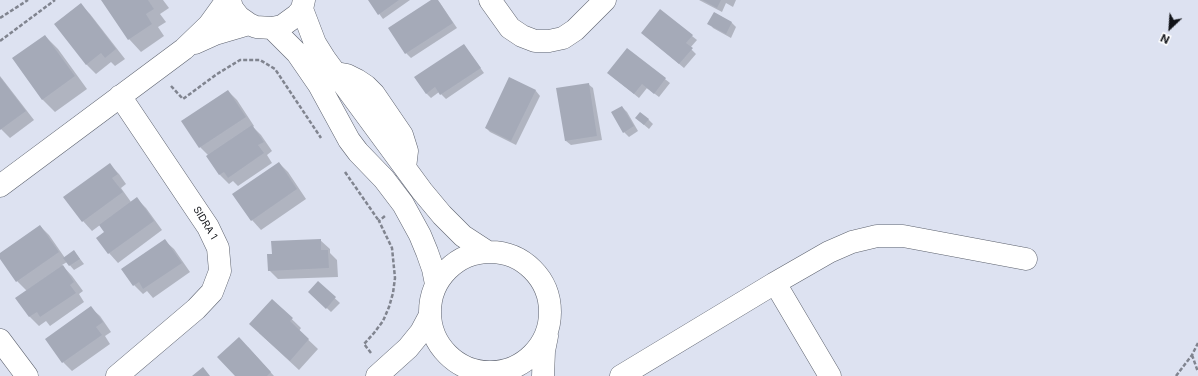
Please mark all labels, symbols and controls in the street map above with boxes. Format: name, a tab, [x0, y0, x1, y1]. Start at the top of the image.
north arrow	[1150, 8, 1190, 48]
text: N	[1158, 31, 1172, 47]
street label: SIDRA 1	[190, 204, 220, 242]

